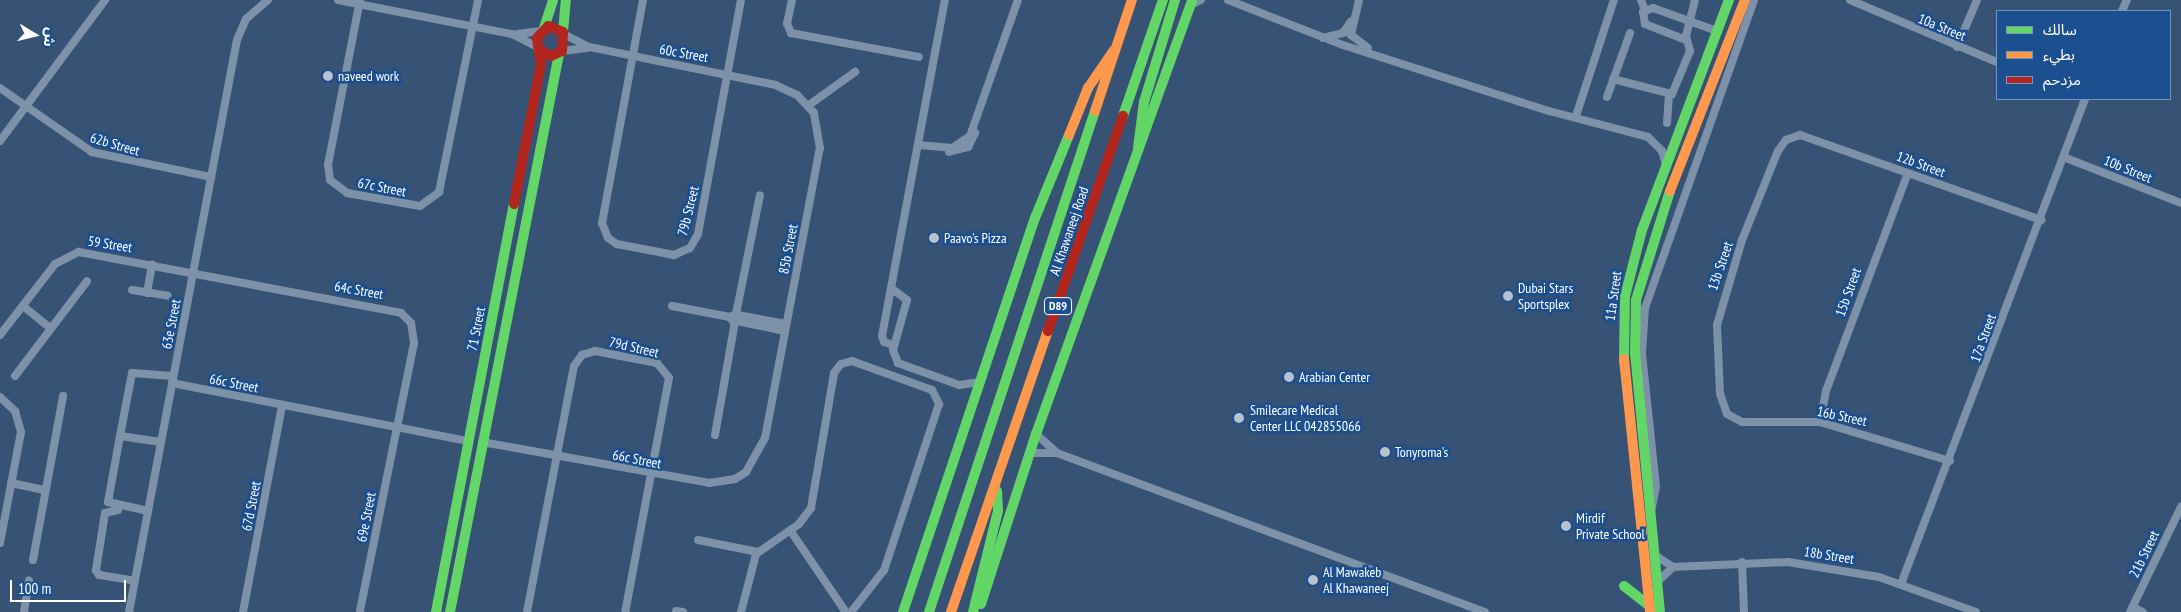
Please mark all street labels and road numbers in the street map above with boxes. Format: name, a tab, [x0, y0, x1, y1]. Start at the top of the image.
street label: 10a Street	[1916, 10, 1968, 44]
street label: 60c Street	[658, 40, 710, 66]
street label: 62b Street	[88, 129, 142, 159]
street label: 12b Street	[1894, 147, 1948, 181]
street label: 10b Street	[2101, 152, 2155, 186]
street label: 67c Street	[356, 174, 408, 200]
street label: 79b Street	[674, 184, 702, 238]
street label: Al Khawaneej Road	[1046, 184, 1092, 278]
street label: 85b Street	[775, 223, 801, 275]
street label: 59 Street	[87, 232, 133, 256]
street label: 13b Street	[1704, 239, 1736, 293]
street label: 15b Street	[1831, 265, 1865, 319]
street label: 11a Street	[1601, 270, 1625, 322]
street label: 64c Street	[333, 277, 385, 303]
road number: D89	[1043, 296, 1073, 316]
street label: 63e Street	[158, 298, 184, 350]
street label: 71 Street	[464, 306, 488, 352]
street label: 17a Street	[1967, 312, 1999, 364]
street label: 79d Street	[607, 333, 661, 361]
street label: 66c Street	[208, 370, 260, 396]
street label: 16b Street	[1815, 403, 1869, 429]
street label: 66c Street	[611, 446, 663, 472]
street label: 67d Street	[238, 480, 264, 532]
street label: 69e Street	[353, 491, 379, 543]
street label: 21b Street	[2125, 528, 2163, 580]
street label: 18b Street	[1803, 543, 1855, 567]

